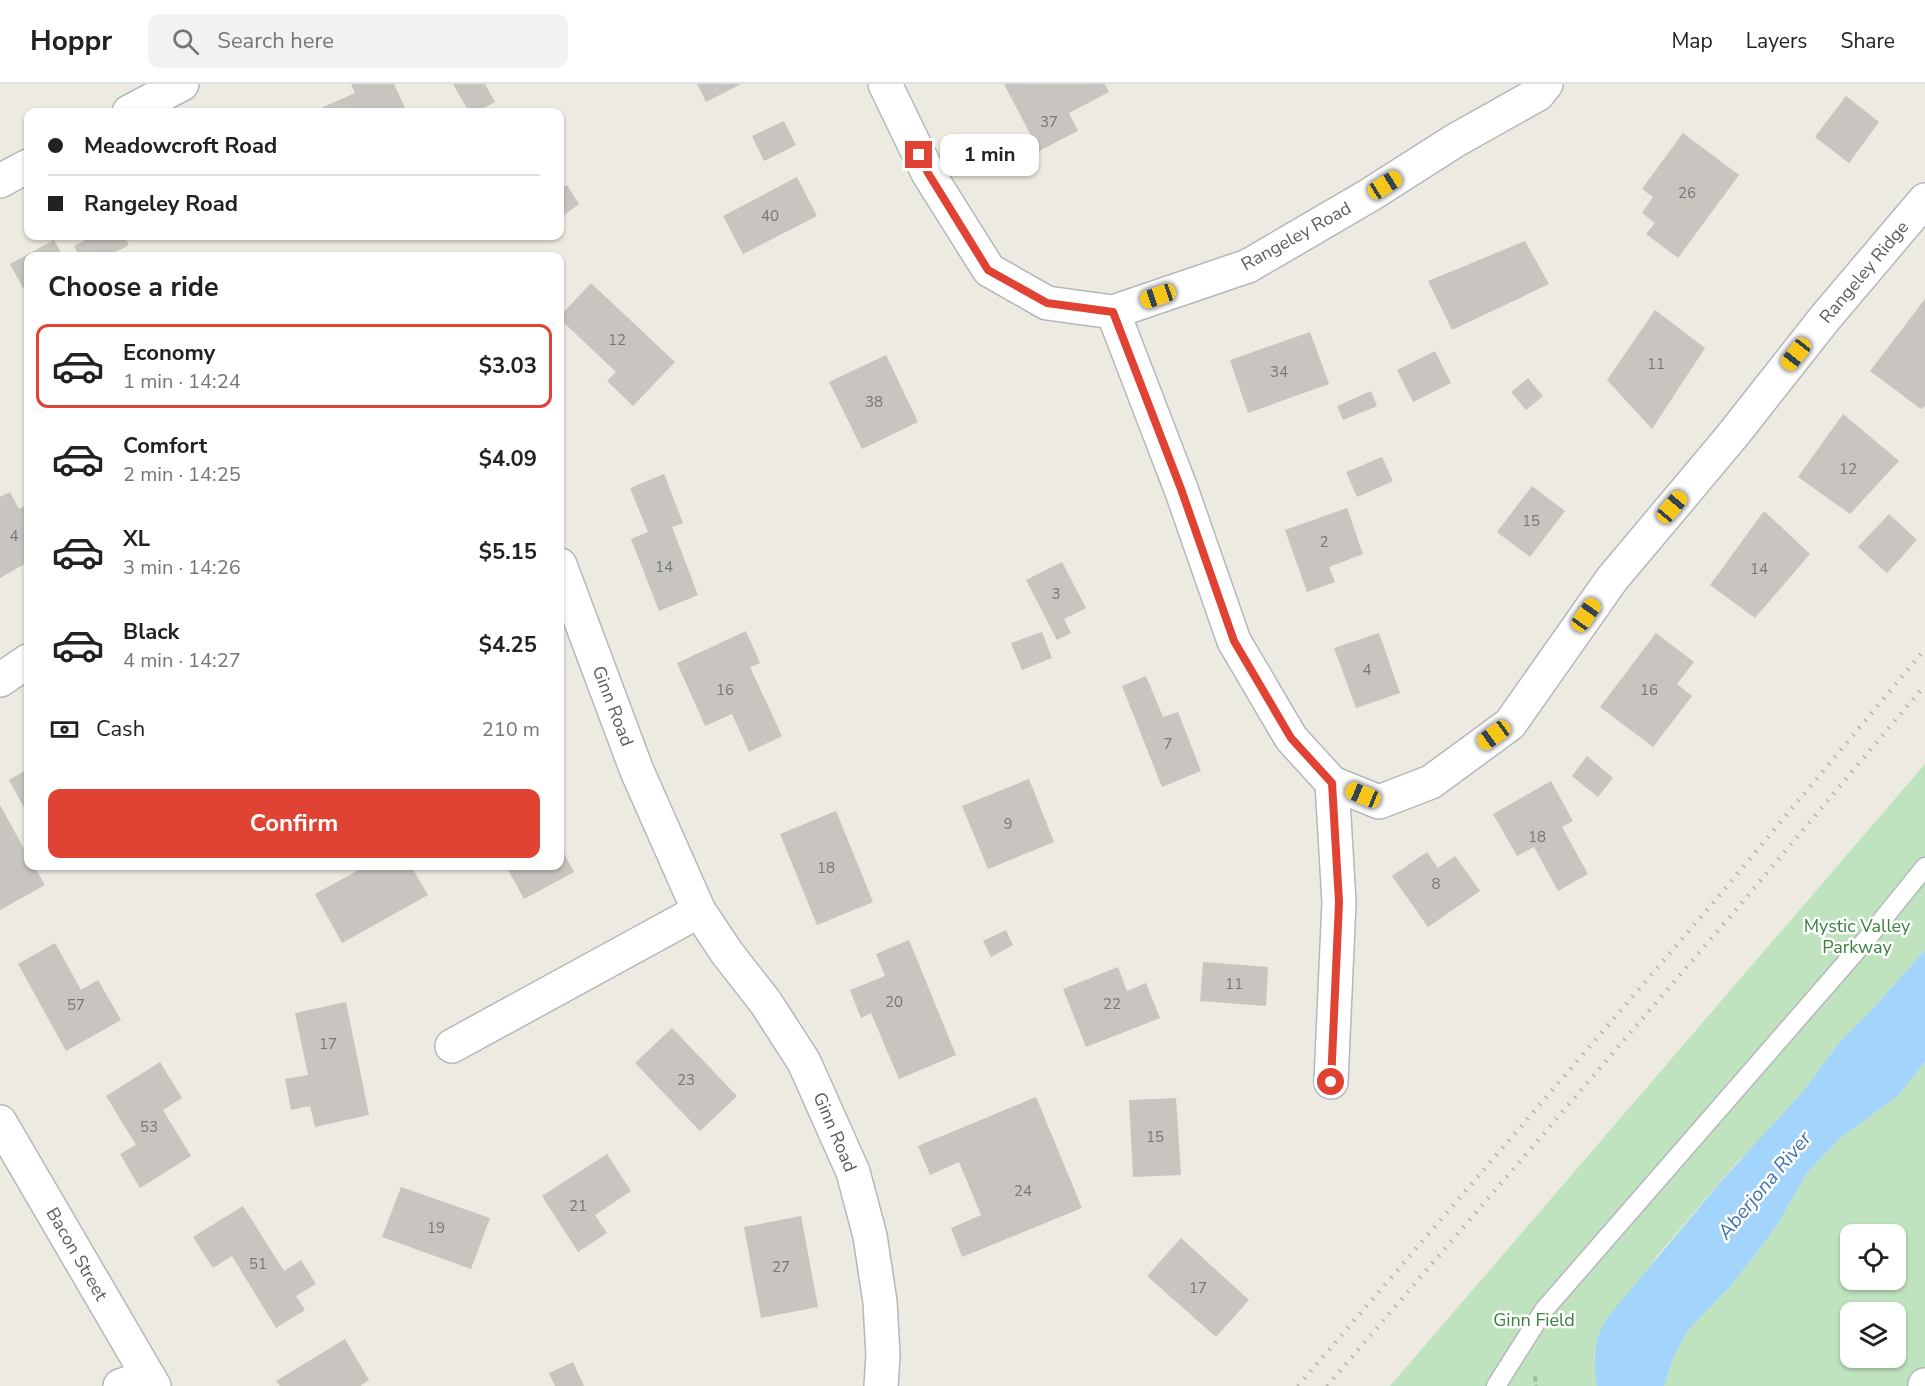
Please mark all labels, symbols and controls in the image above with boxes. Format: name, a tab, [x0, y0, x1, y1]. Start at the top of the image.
search box	[148, 14, 568, 68]
text: Hoppr	[30, 22, 112, 60]
icon: search	[169, 25, 202, 58]
text: Search here	[217, 26, 334, 56]
text: Map	[1671, 27, 1713, 55]
text: Layers	[1746, 27, 1807, 55]
text: Share	[1840, 27, 1895, 55]
house number: 37	[1040, 112, 1058, 132]
text: Meadowcroft Road	[84, 131, 277, 161]
callout: 1 min	[940, 134, 1039, 176]
route end	[905, 141, 932, 168]
text: 1 min	[964, 141, 1015, 168]
car	[1365, 168, 1405, 202]
house number: 26	[1678, 183, 1696, 203]
text: Rangeley Road	[84, 189, 238, 219]
street label: Rangeley Road	[1237, 196, 1355, 276]
house number: 40	[761, 206, 779, 226]
street label: Rangeley Ridge	[1814, 216, 1914, 328]
text: Choose a ride	[48, 269, 219, 306]
car	[1138, 282, 1178, 310]
house number: 12	[608, 330, 626, 350]
car	[1778, 334, 1814, 374]
text: Economy	[123, 338, 215, 368]
icon: car	[51, 339, 105, 393]
text: $3.03	[479, 351, 537, 381]
house number: 11	[1647, 354, 1665, 374]
house number: 34	[1270, 362, 1288, 382]
text: 1 min · 14:24	[123, 368, 241, 395]
house number: 38	[865, 392, 883, 412]
text: Comfort	[123, 431, 207, 461]
icon: car	[51, 432, 105, 486]
text: $4.09	[479, 444, 537, 474]
house number: 12	[1839, 459, 1857, 479]
text: 2 min · 14:25	[123, 461, 241, 488]
car	[1654, 487, 1690, 527]
house number: 15	[1522, 511, 1540, 531]
text: XL	[123, 524, 150, 554]
icon: car	[51, 525, 105, 579]
house number: 4	[9, 526, 19, 546]
house number: 2	[1319, 532, 1329, 552]
text: $5.15	[479, 537, 537, 567]
text: 3 min · 14:26	[123, 554, 241, 581]
house number: 14	[655, 557, 673, 577]
house number: 14	[1750, 559, 1768, 579]
house number: 3	[1051, 584, 1061, 604]
car	[1568, 595, 1604, 635]
text: Black	[123, 617, 179, 647]
icon: car	[51, 618, 105, 672]
text: $4.25	[479, 630, 537, 660]
text: 4 min · 14:27	[123, 647, 241, 674]
house number: 4	[1362, 660, 1372, 680]
street label: Ginn Road	[587, 662, 639, 750]
house number: 16	[716, 680, 734, 700]
house number: 16	[1640, 680, 1658, 700]
icon: cash	[48, 713, 81, 746]
text: Cash	[96, 714, 145, 744]
text: 210 m	[482, 716, 540, 743]
car	[1474, 717, 1514, 753]
house number: 7	[1163, 734, 1173, 754]
car	[1343, 780, 1383, 810]
button: Confirm	[48, 789, 540, 858]
house number: 9	[1003, 814, 1013, 834]
house number: 18	[1528, 827, 1546, 847]
house number: 18	[817, 858, 835, 878]
house number: 8	[1431, 874, 1441, 894]
park label: Mystic Valley Parkway	[1804, 914, 1911, 959]
house number: 11	[1225, 974, 1243, 994]
house number: 20	[885, 992, 903, 1012]
house number: 22	[1103, 994, 1121, 1014]
house number: 57	[67, 995, 85, 1015]
house number: 17	[319, 1034, 337, 1054]
route start	[1317, 1068, 1344, 1095]
house number: 23	[677, 1070, 695, 1090]
street label: Ginn Road	[808, 1089, 862, 1175]
house number: 53	[140, 1117, 158, 1137]
water label: Aberjona River	[1711, 1125, 1818, 1246]
house number: 15	[1146, 1127, 1164, 1147]
house number: 24	[1014, 1181, 1032, 1201]
house number: 21	[569, 1196, 587, 1216]
street label: Bacon Street	[41, 1203, 114, 1306]
house number: 19	[427, 1218, 445, 1238]
map controls	[1840, 1224, 1906, 1368]
button: locate	[1840, 1224, 1906, 1290]
house number: 51	[249, 1254, 267, 1274]
house number: 27	[772, 1257, 790, 1277]
house number: 17	[1189, 1278, 1207, 1298]
button: layers	[1840, 1302, 1906, 1368]
park label: Ginn Field	[1493, 1308, 1575, 1332]

